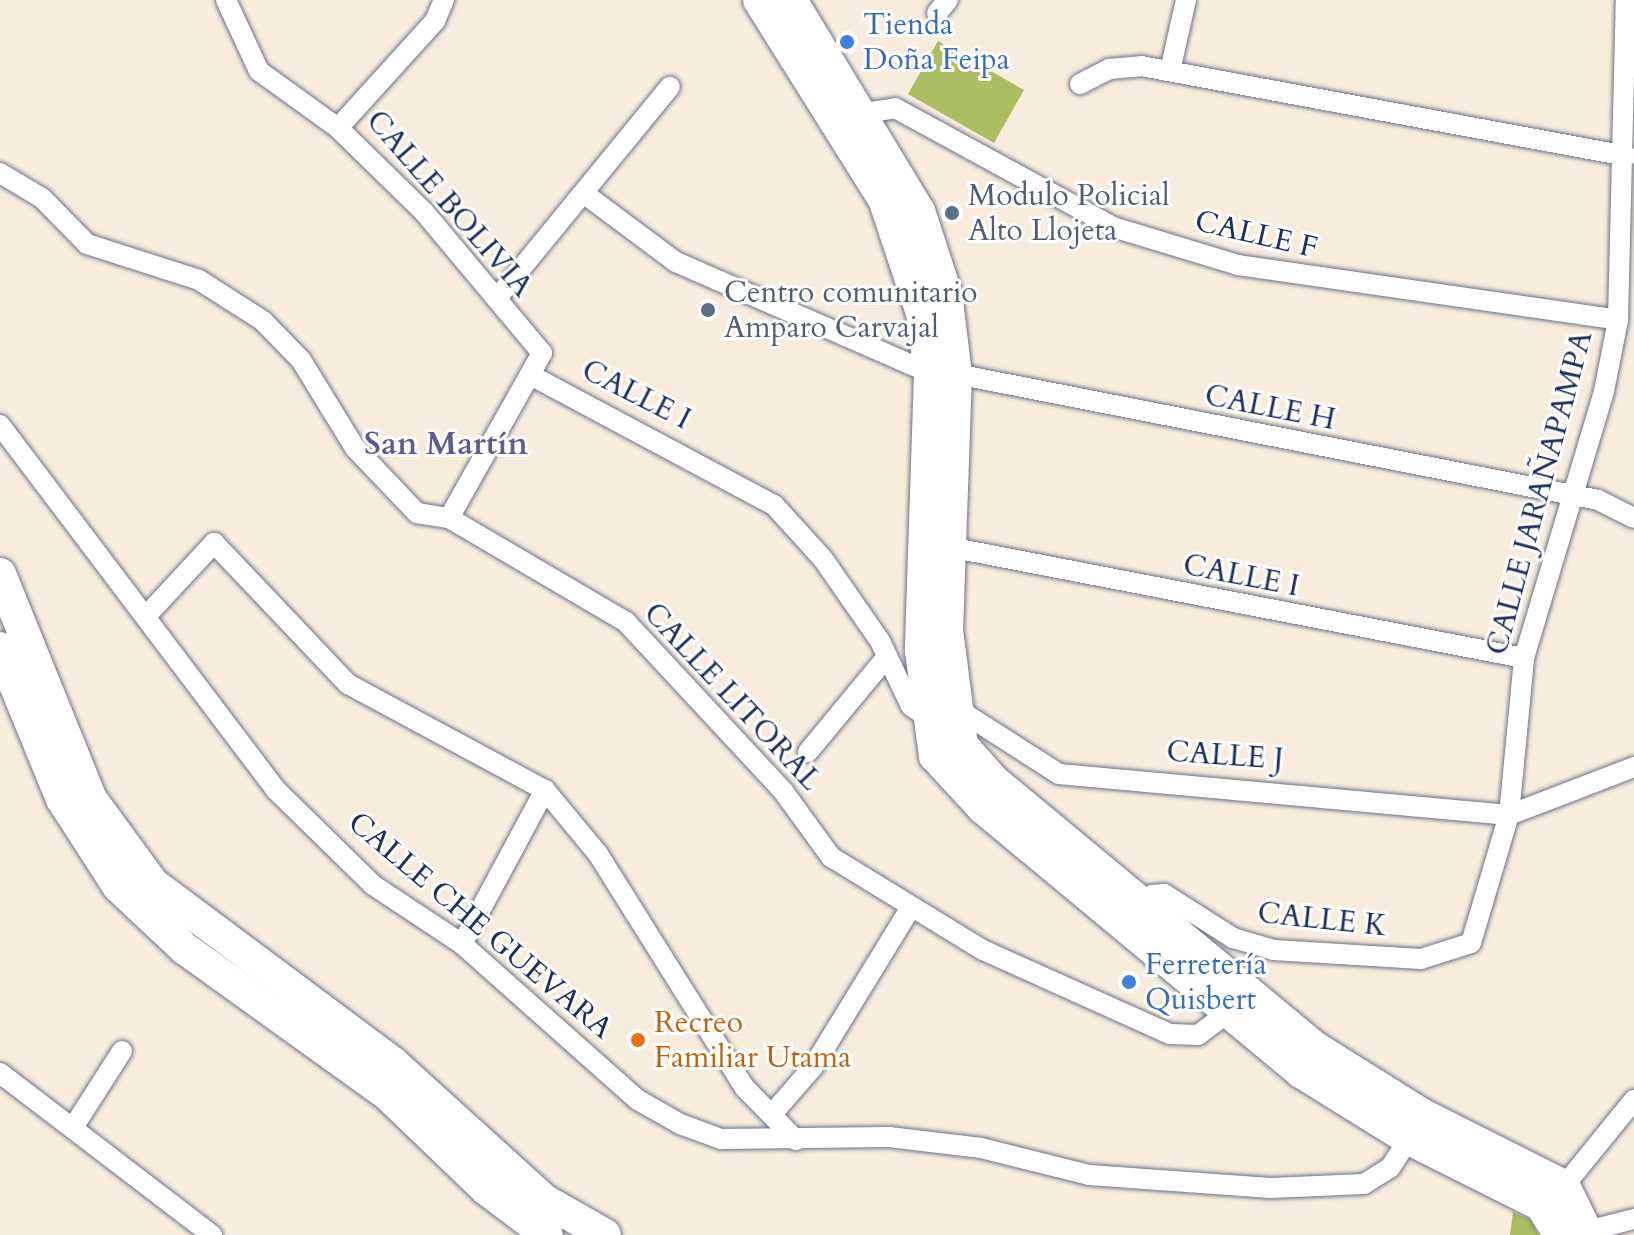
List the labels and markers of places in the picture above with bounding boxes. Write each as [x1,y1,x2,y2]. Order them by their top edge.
place label: Tienda Doña Feipa [863,7,1010,78]
marker: Tienda Doña Feipa [838,33,856,51]
place label: Modulo Policial Alto Llojeta [968,178,1170,248]
marker: Modulo Policial Alto Llojeta [943,204,961,222]
place label: Centro comunitario Amparo Carvajal [724,275,978,346]
marker: Centro comunitario Amparo Carvajal [699,301,717,319]
place label: Ferretería Quisbert [1145,947,1267,1018]
marker: Ferretería Quisbert [1120,973,1138,991]
place label: Recreo Familiar Utama [654,1005,851,1076]
marker: Recreo Familiar Utama [629,1031,647,1049]

